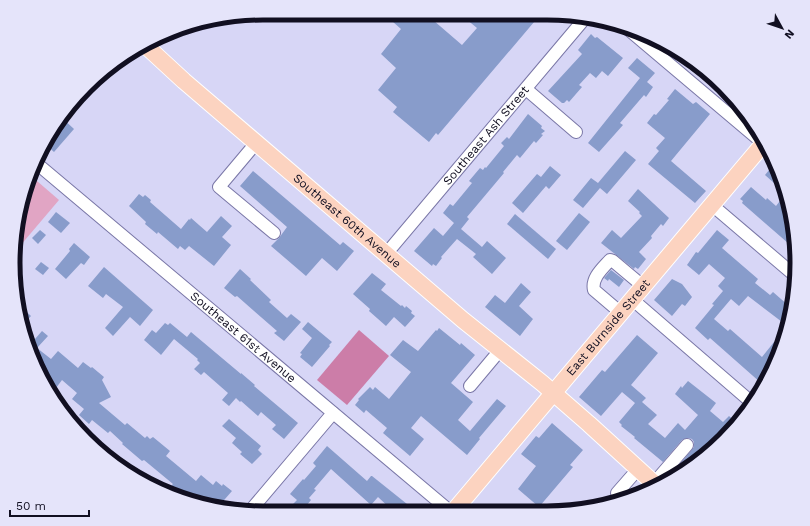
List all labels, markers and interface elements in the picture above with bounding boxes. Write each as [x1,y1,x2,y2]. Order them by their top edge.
north arrow [762,8,802,48]
text: N [782,27,797,41]
street label: Southeast Ash Street [440,83,532,188]
street label: Southeast 60th Avenue [291,171,404,271]
street label: East Burnside Street [563,277,653,379]
street label: Southeast 61st Avenue [188,289,299,385]
scale bar [10,492,89,518]
text: 50 m [16,499,46,513]

